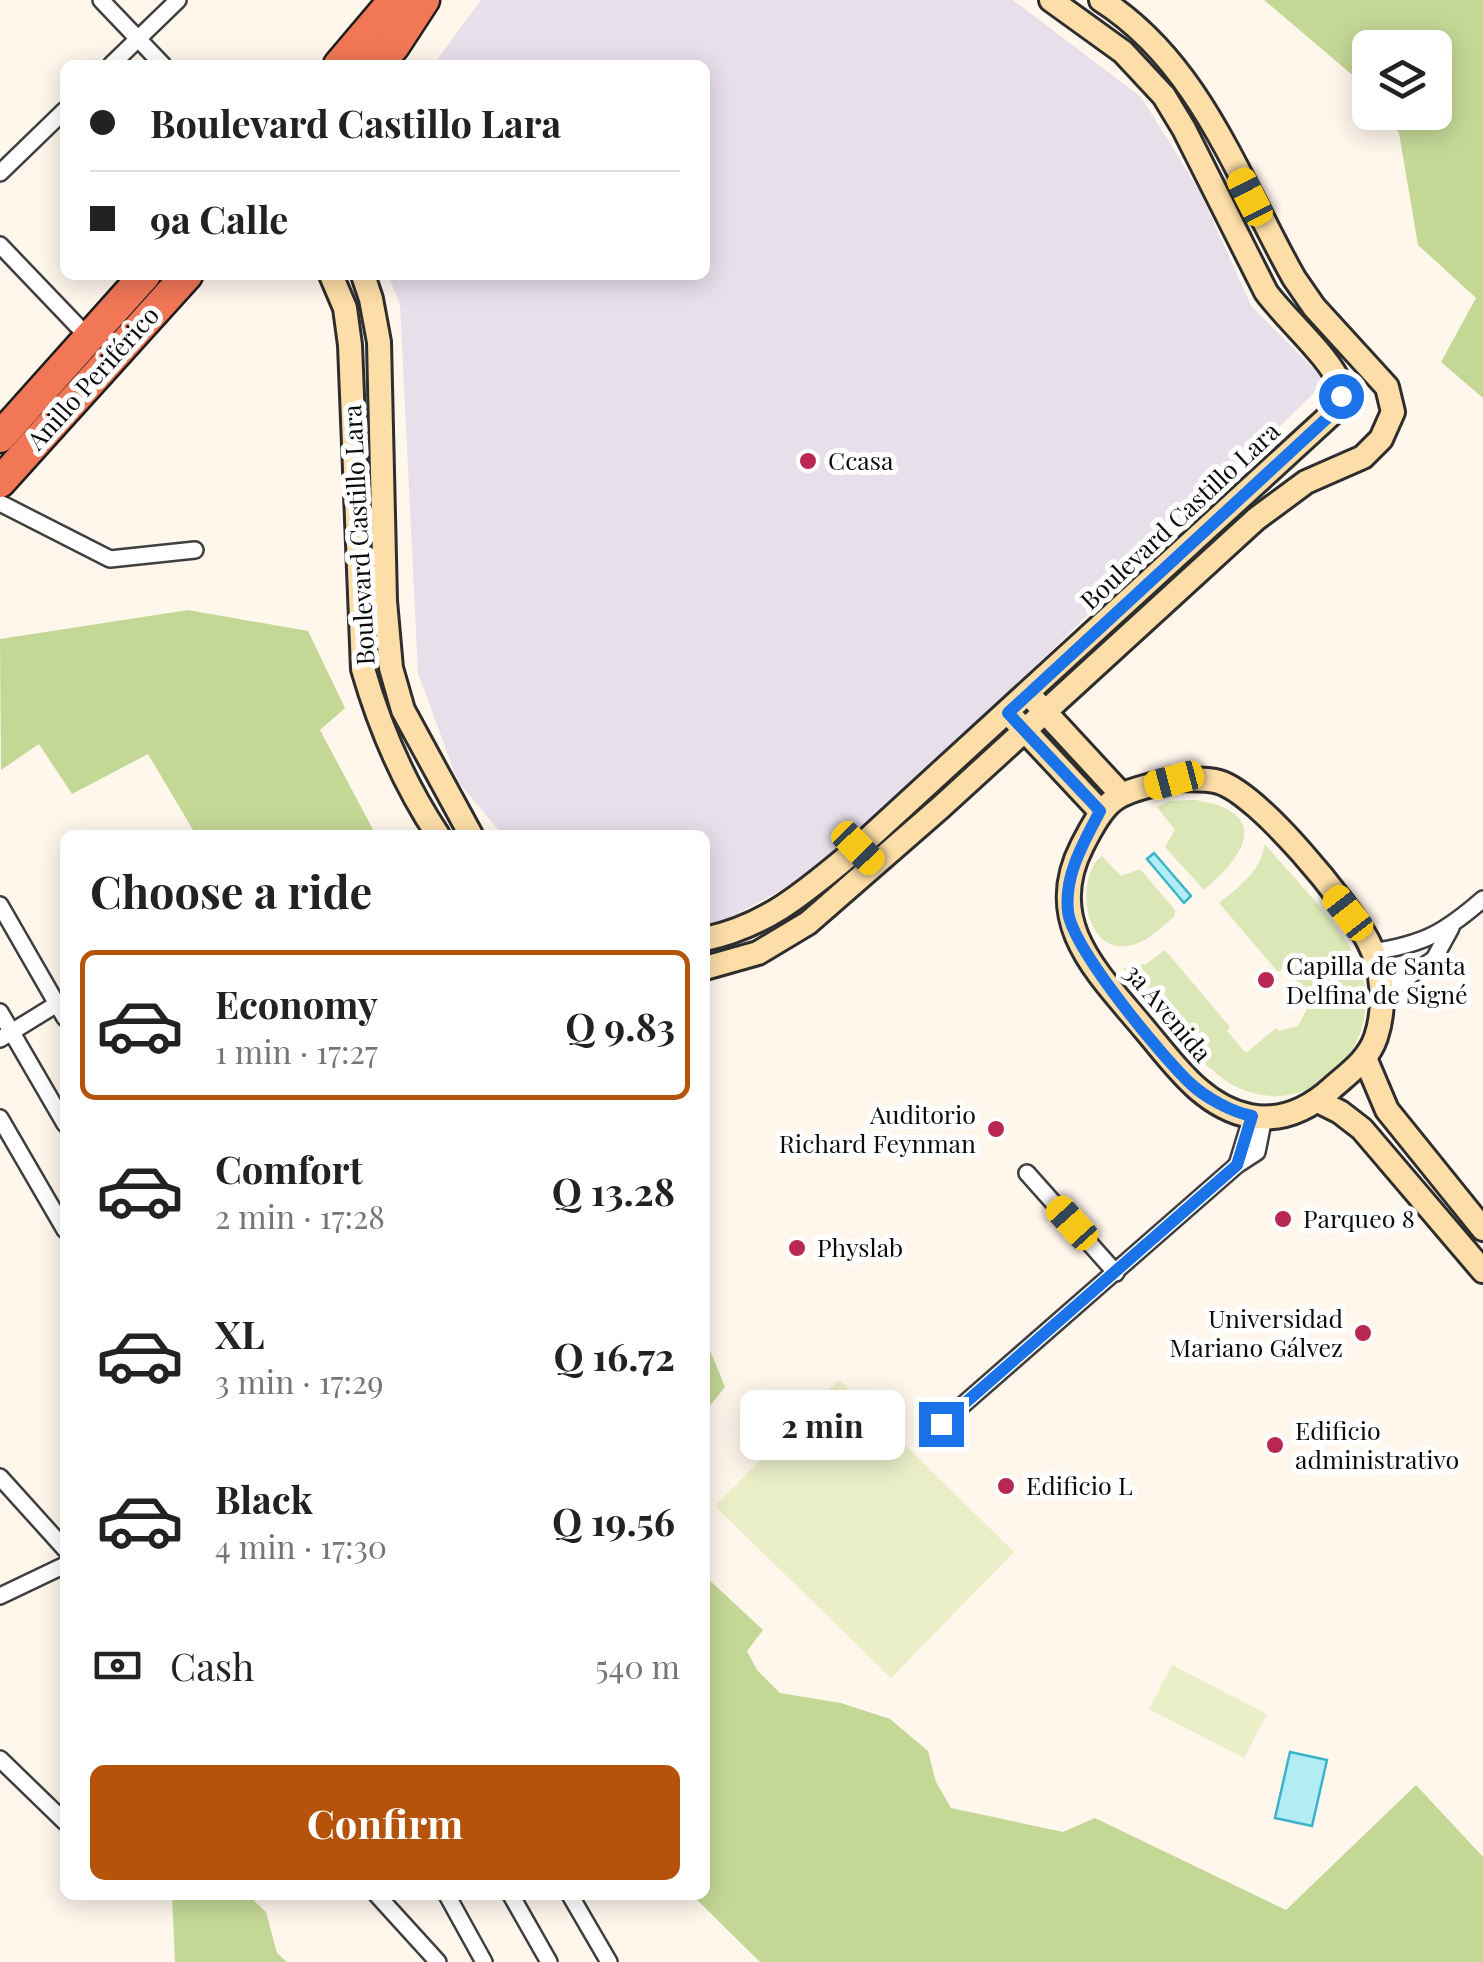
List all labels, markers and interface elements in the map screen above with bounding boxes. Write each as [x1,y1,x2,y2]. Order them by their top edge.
map controls [1352,30,1452,130]
button: layers [1352,30,1452,130]
text: Boulevard Castillo Lara [150,97,561,148]
car [1223,163,1277,231]
text: 9a Calle [150,193,288,244]
street label: Anillo Periférico [18,298,165,457]
route start [1319,374,1364,419]
street label: Boulevard Castillo Lara [334,403,381,666]
street label: Boulevard Castillo Lara [1072,414,1286,616]
place label: Ccasa [828,443,894,476]
marker: Ccasa [797,450,819,472]
car [1141,758,1207,802]
car [826,816,890,880]
text: Choose a ride [90,860,372,920]
car [1318,880,1378,946]
place label: Capilla de Santa Delfina de Signé [1286,948,1468,1010]
street label: 3a Avenida [1118,956,1220,1068]
marker: Capilla de Santa Delfina de Signé [1255,969,1277,991]
text: Economy [215,978,378,1029]
icon: car [95,980,185,1070]
text: Q 9.83 [565,1000,675,1051]
text: 1 min · 17:27 [215,1029,378,1072]
place label: Auditorio Richard Feynman [779,1097,976,1159]
marker: Auditorio Richard Feynman [985,1118,1007,1140]
text: Comfort [215,1143,363,1194]
icon: car [95,1145,185,1235]
text: Q 13.28 [552,1165,675,1216]
car [1041,1191,1103,1255]
text: 2 min · 17:28 [215,1194,385,1237]
place label: Parqueo 8 [1303,1201,1415,1234]
marker: Parqueo 8 [1272,1208,1294,1230]
place label: Physlab [817,1230,903,1263]
marker: Physlab [786,1237,808,1259]
place label: Universidad Mariano Gálvez [1170,1301,1343,1363]
text: XL [215,1308,264,1359]
icon: car [95,1310,185,1400]
marker: Universidad Mariano Gálvez [1352,1322,1374,1344]
text: Q 16.72 [553,1330,675,1381]
text: 3 min · 17:29 [215,1359,384,1402]
callout: 2 min [741,1389,906,1459]
route end [919,1402,964,1447]
text: 2 min [781,1403,864,1446]
place label: Edificio administrativo [1295,1413,1459,1475]
marker: Edificio administrativo [1264,1434,1286,1456]
place label: Edificio L [1026,1468,1133,1501]
text: Black [215,1473,313,1524]
icon: car [95,1475,185,1565]
marker: Edificio L [995,1475,1017,1497]
text: Q 19.56 [552,1495,675,1546]
text: 4 min · 17:30 [215,1524,387,1567]
icon: cash [90,1638,145,1693]
text: Cash [170,1640,254,1691]
text: 540 m [595,1644,680,1687]
button: Confirm [90,1765,680,1880]

